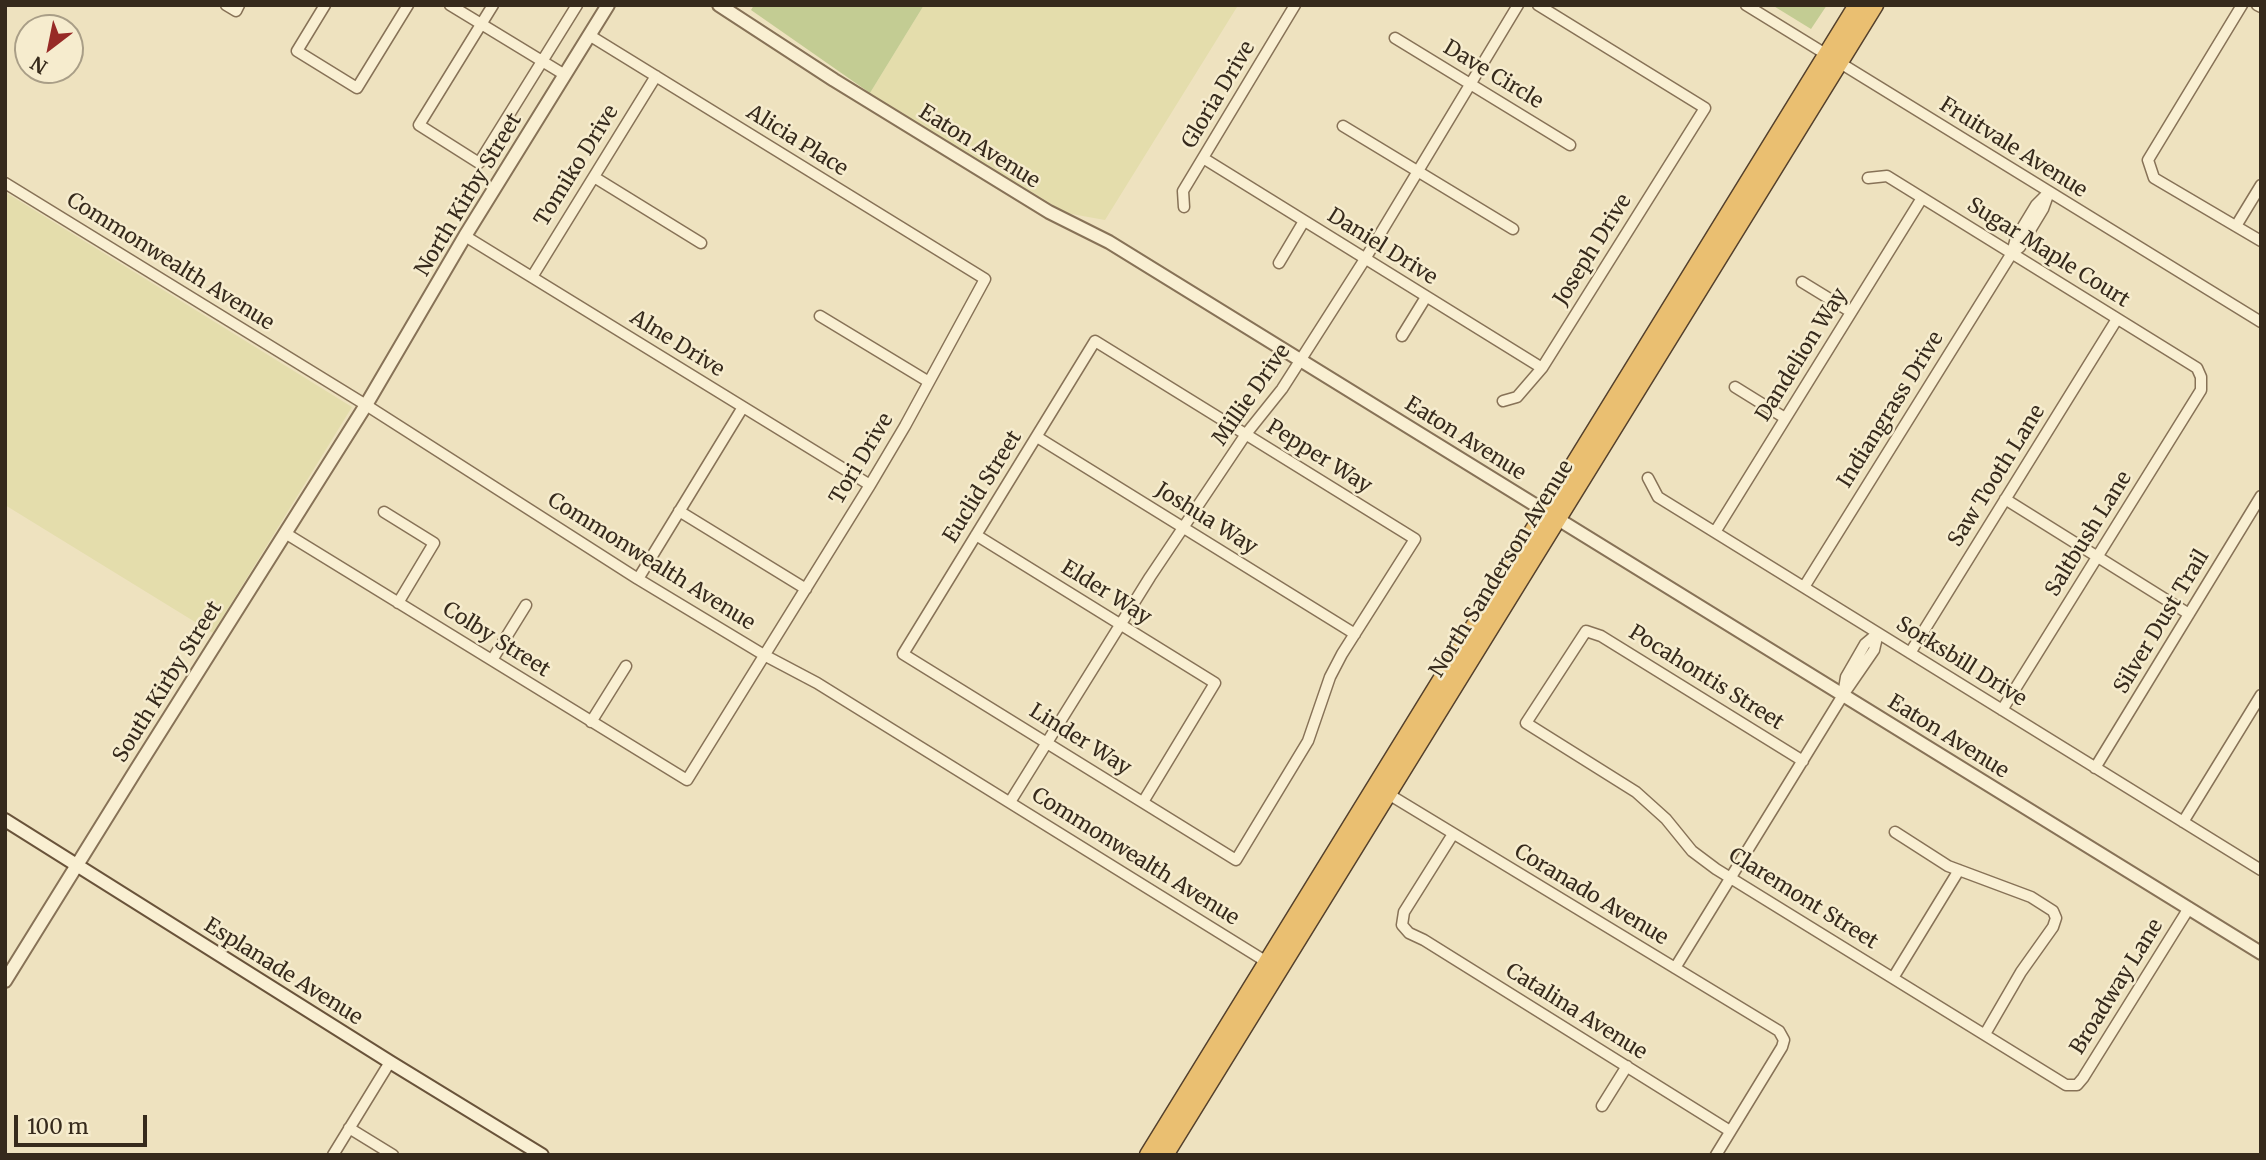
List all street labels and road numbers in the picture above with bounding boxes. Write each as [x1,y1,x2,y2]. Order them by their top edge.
street label: Dave Circle [1439,35,1547,115]
street label: Gloria Drive [1177,37,1261,153]
street label: Fruitvale Avenue [1935,93,2091,203]
street label: Alicia Place [742,100,852,182]
street label: Eaton Avenue [914,100,1044,194]
street label: Tomiko Drive [530,101,624,231]
street label: North Kirby Street [410,109,528,281]
street label: Commonwealth Avenue [62,188,278,336]
street label: Joseph Drive [1549,190,1637,310]
street label: Sugar Maple Court [1962,193,2134,313]
street label: Daniel Drive [1322,203,1442,291]
street label: Dandelion Way [1751,284,1853,426]
street label: Alne Drive [625,305,729,383]
street label: Indiangrass Drive [1833,327,1949,493]
street label: Millie Drive [1208,340,1296,450]
street label: Eaton Avenue [1400,392,1530,486]
street label: Saw Tooth Lane [1943,400,2051,552]
street label: Tori Drive [825,409,899,509]
street label: Pepper Way [1262,415,1376,499]
street label: Euclid Street [939,426,1027,548]
street label: North Sanderson Avenue [1425,456,1579,682]
street label: Saltbush Lane [2040,467,2138,601]
street label: Joshua Way [1150,478,1262,560]
street label: Commonwealth Avenue [543,488,759,636]
street label: Silver Dust Trail [2109,546,2215,698]
street label: Elder Way [1056,555,1156,631]
street label: South Kirby Street [108,597,228,767]
street label: Colby Street [438,597,554,683]
street label: Sorksbill Drive [1891,612,2031,712]
street label: Pocahontis Street [1624,620,1788,736]
street label: Eaton Avenue [1883,690,2013,784]
street label: Linder Way [1025,699,1135,781]
street label: Commonwealth Avenue [1027,783,1243,931]
street label: Coranado Avenue [1509,839,1673,951]
street label: Claremont Street [1724,843,1882,955]
street label: Esplanade Avenue [199,913,367,1031]
street label: Broadway Lane [2065,915,2169,1059]
street label: Catalina Avenue [1501,958,1651,1066]

